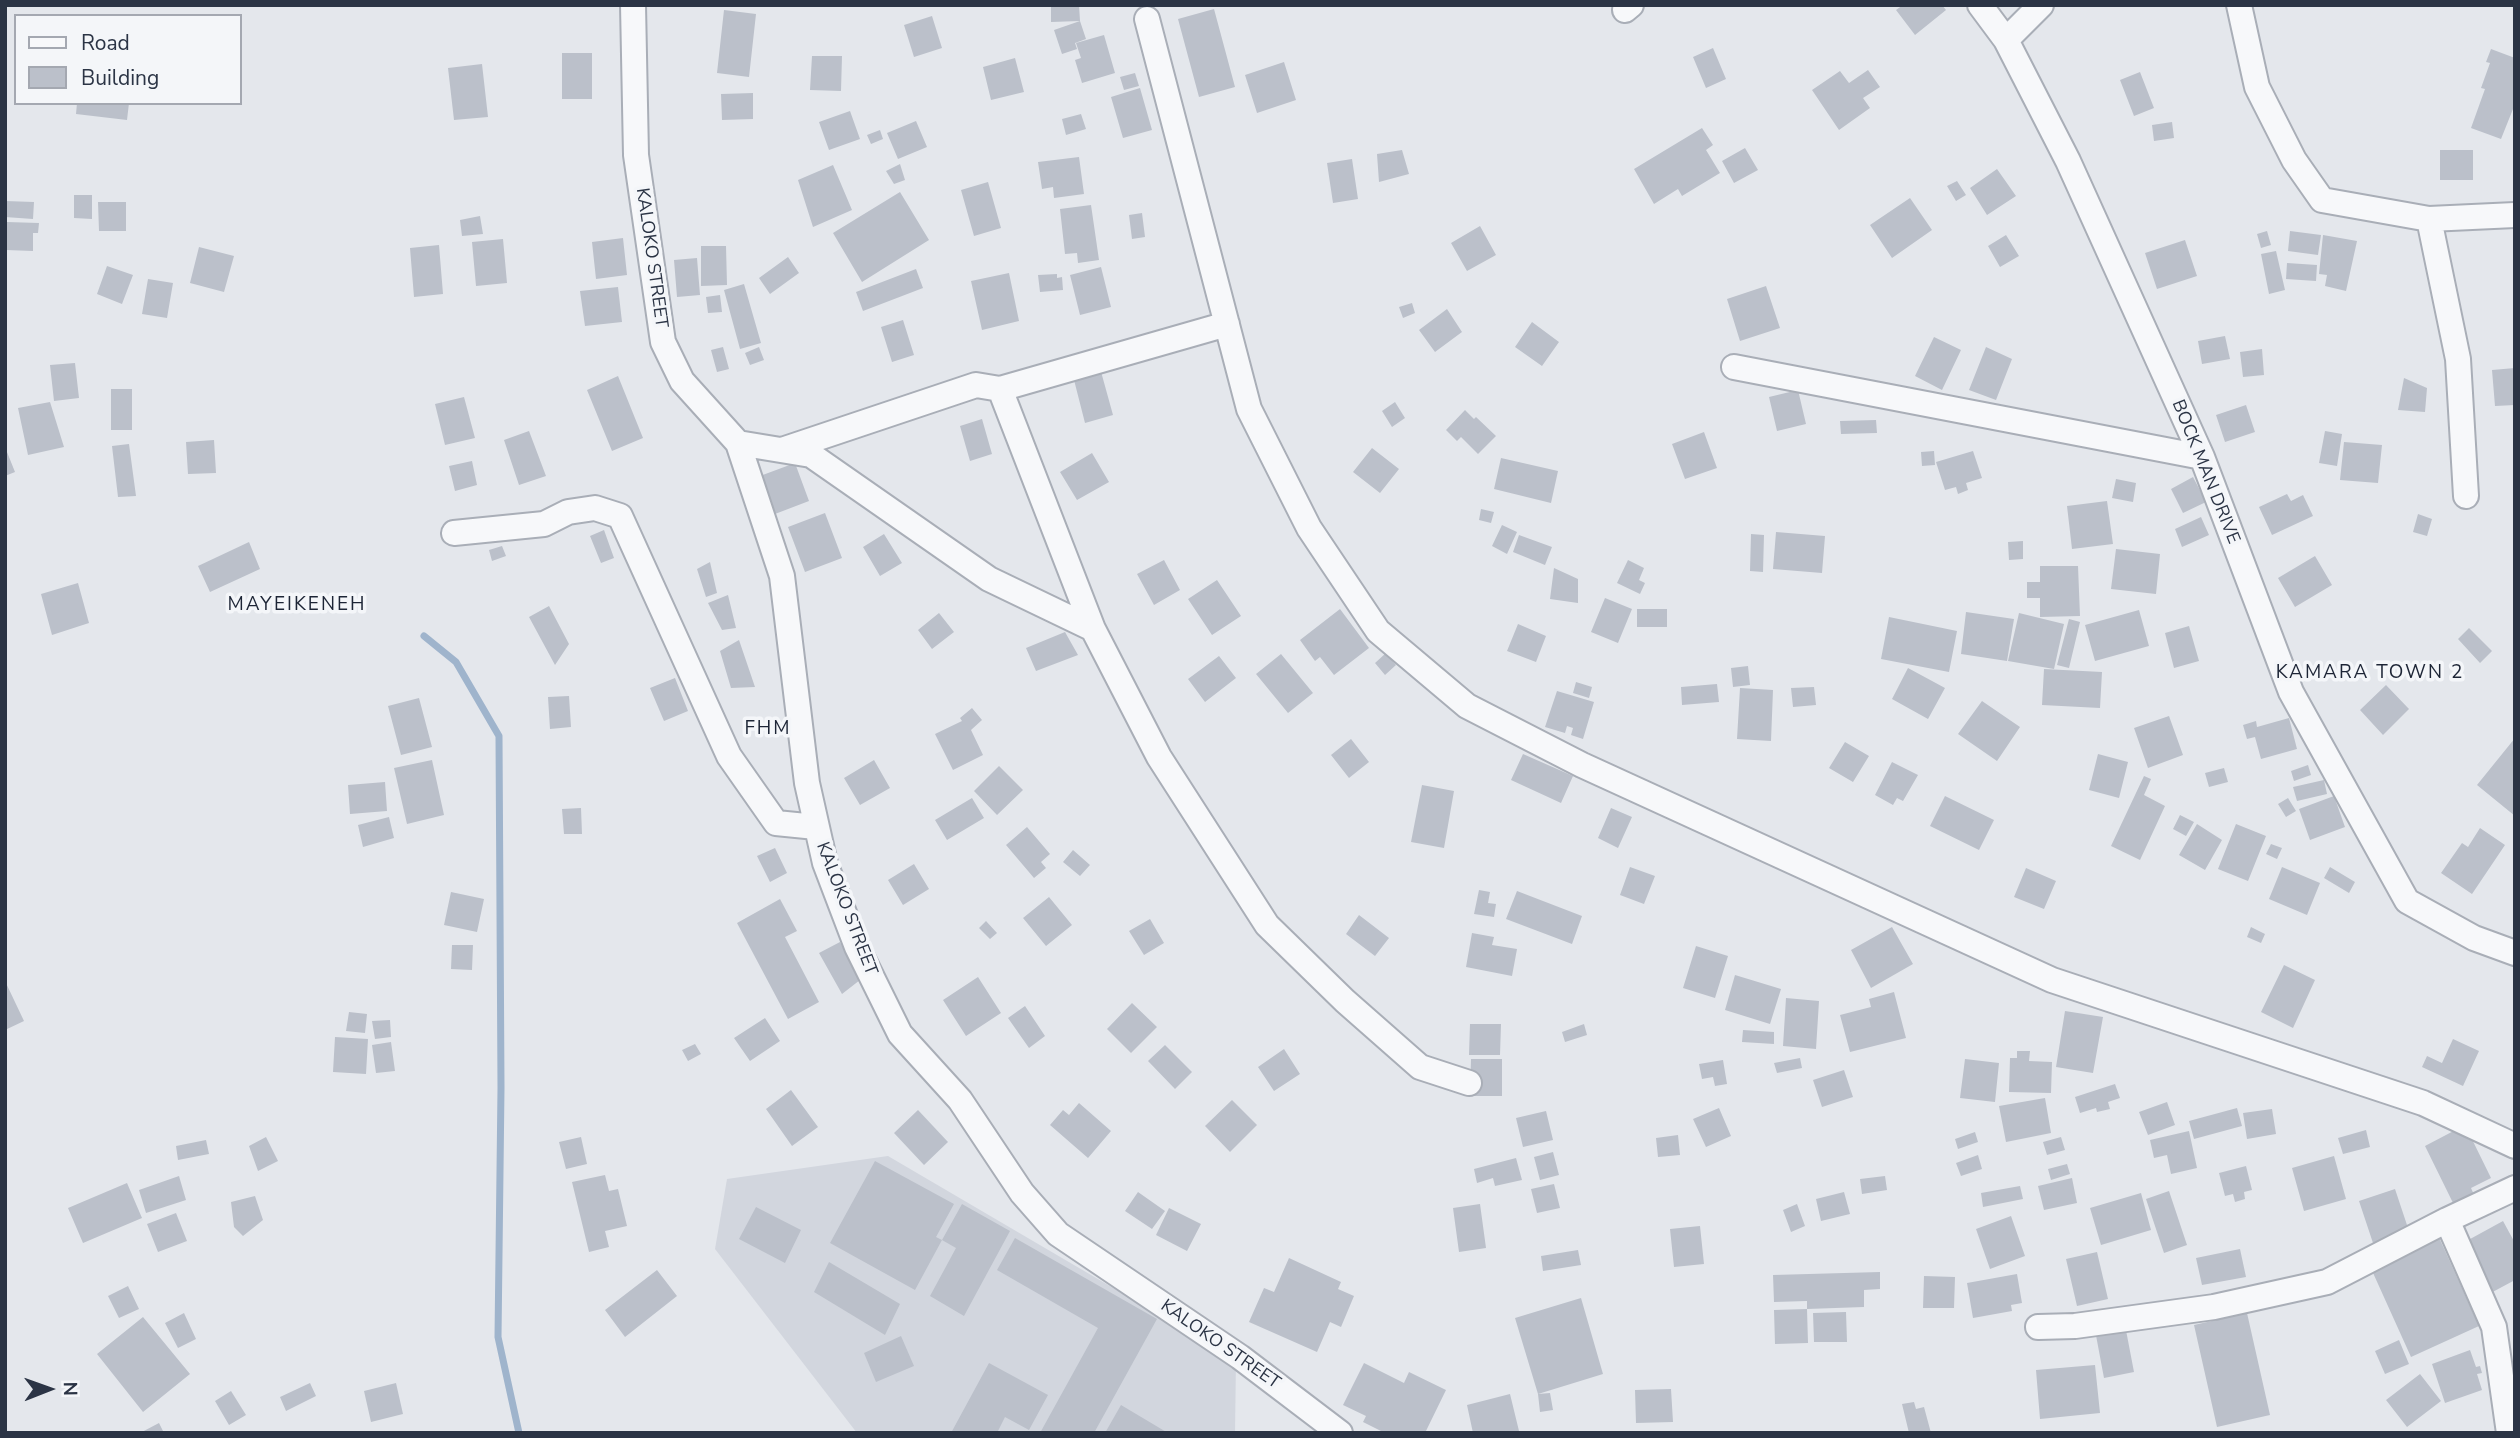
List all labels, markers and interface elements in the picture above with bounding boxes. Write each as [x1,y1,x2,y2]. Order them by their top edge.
legend [14,14,242,105]
text: Road [81,29,130,57]
text: Building [81,64,159,92]
street label: KALOKO STREET [630,187,672,329]
street label: BOCK MAN DRIVE [2166,397,2244,547]
district label: MAYEIKENEH [229,594,365,616]
district label: KAMARA TOWN 2 [2277,662,2463,684]
district label: FHM [745,718,791,740]
street label: KALOKO STREET [811,839,881,979]
street label: KALOKO STREET [1156,1296,1284,1394]
north arrow [14,1354,84,1424]
text: N [57,1381,83,1396]

